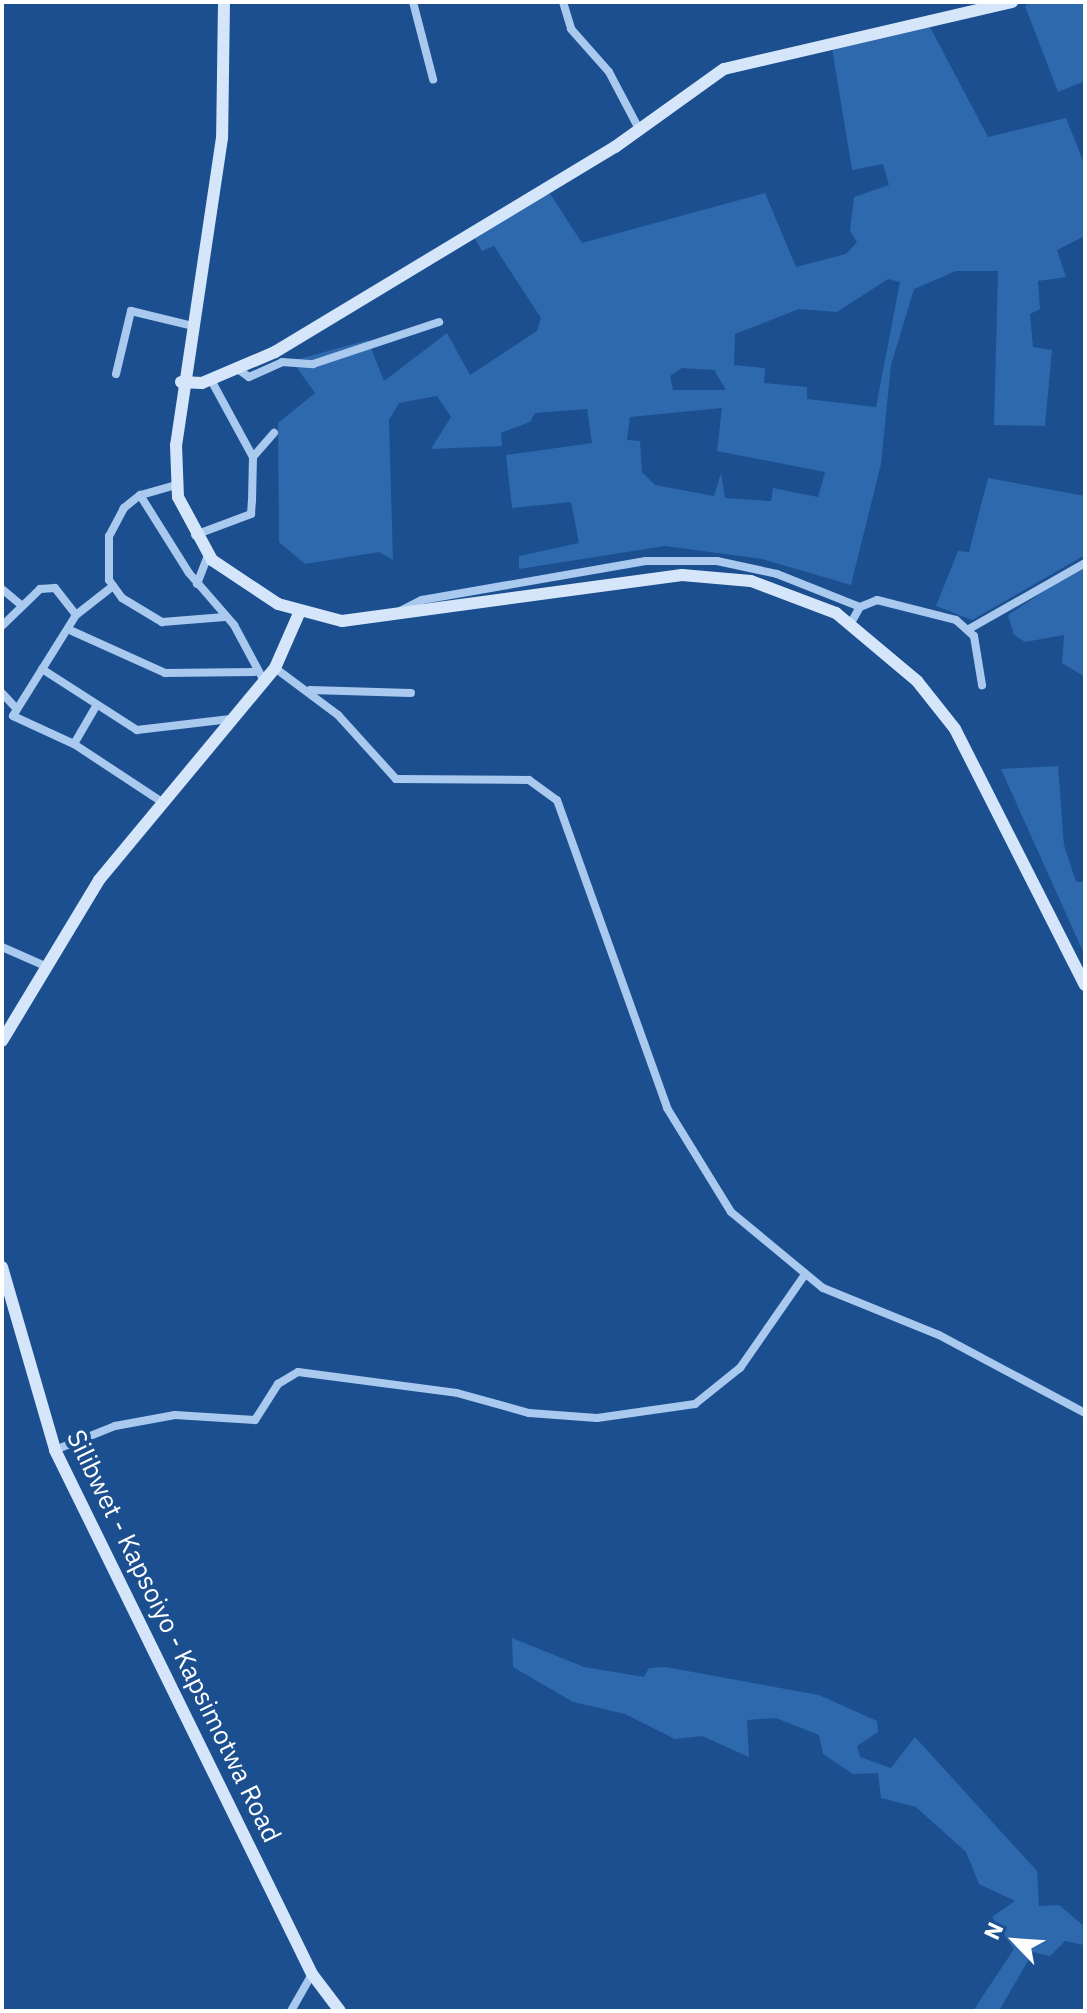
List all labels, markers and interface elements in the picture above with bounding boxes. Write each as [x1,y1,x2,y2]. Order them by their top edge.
street label: Silibwet - Kapsoiyo - Kapsimotwa Road [60,1425,288,1847]
north arrow [975,1901,1055,1981]
text: N [976,1917,1009,1944]

